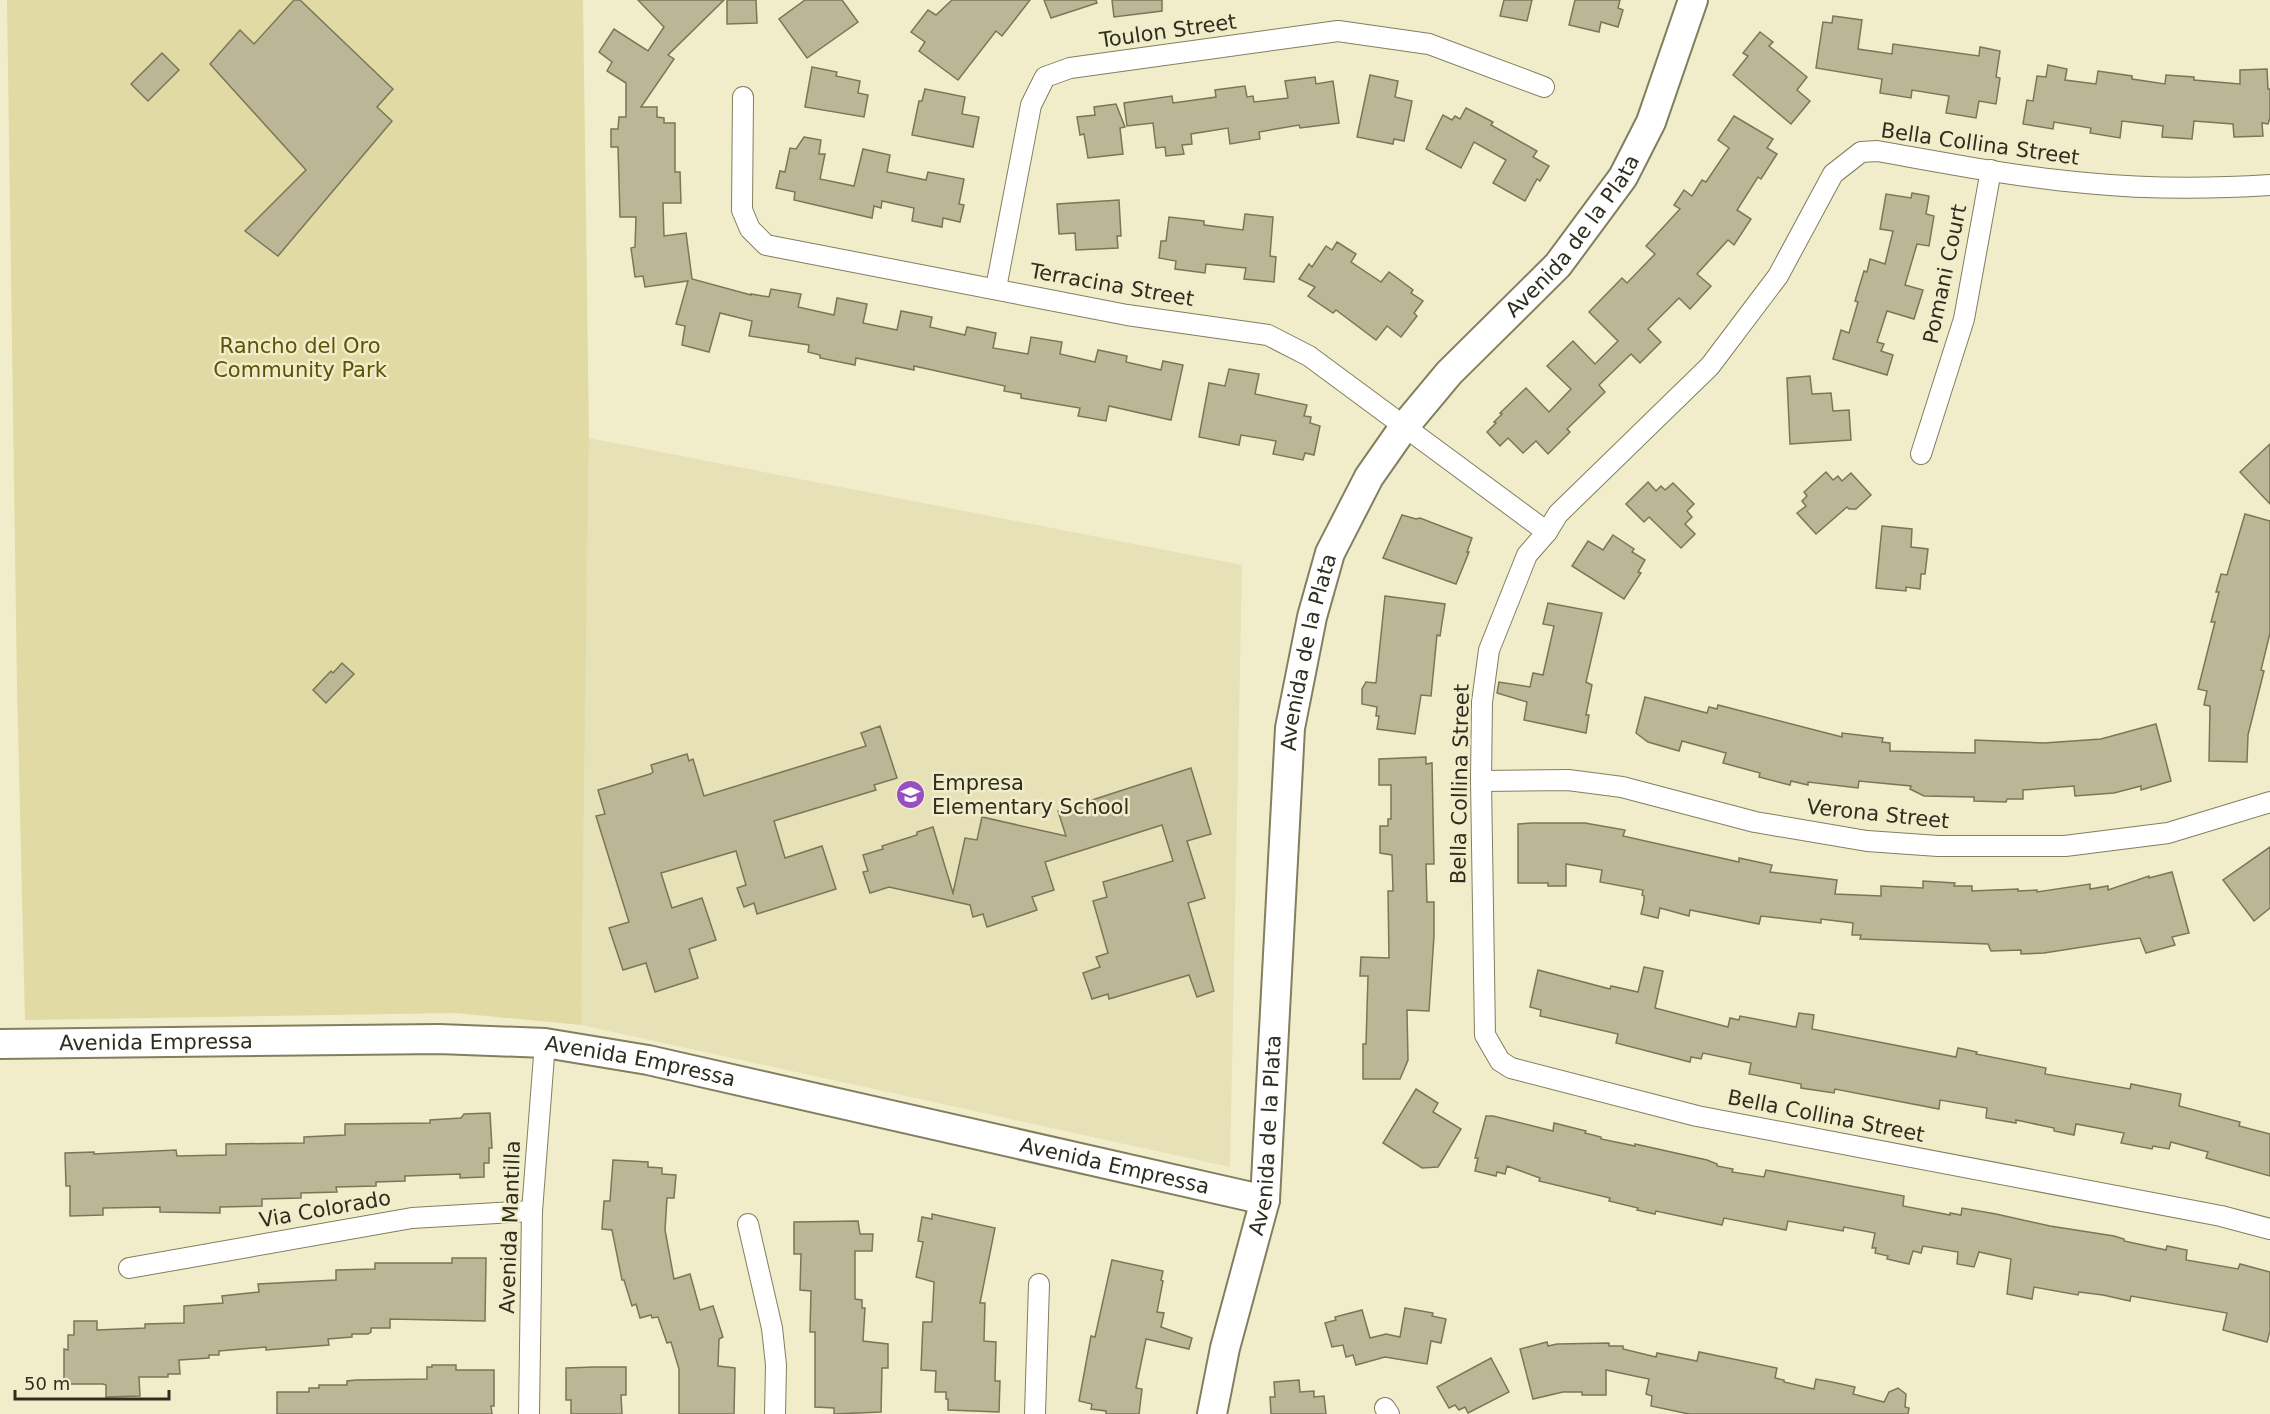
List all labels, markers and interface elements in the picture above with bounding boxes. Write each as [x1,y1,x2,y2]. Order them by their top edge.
street label: Toulon Street [1097,10,1238,53]
street label: Bella Collina Street [1879,118,2081,170]
street label: Avenida de la Plata [1501,151,1644,322]
street label: Pomani Court [1919,202,1971,346]
street label: Terracina Street [1027,259,1196,311]
park label: Rancho del Oro Community Park [213,334,388,382]
street label: Avenida de la Plata [1277,551,1341,752]
street label: Bella Collina Street [1446,684,1474,884]
place label: Empresa Elementary School [932,771,1129,819]
school or university icon: Empresa Elementary School [895,779,927,811]
street label: Verona Street [1805,795,1951,833]
street label: Avenida Empressa [59,1029,253,1055]
street label: Avenida Empressa [543,1031,738,1091]
street label: Avenida de la Plata [1244,1034,1286,1238]
street label: Bella Collina Street [1725,1085,1927,1147]
street label: Avenida Empressa [1018,1133,1212,1199]
street label: Avenida Mantilla [495,1140,525,1314]
street label: Via Colorado [257,1186,393,1232]
scale bar [15,1363,170,1401]
text: 50 m [24,1373,70,1394]

